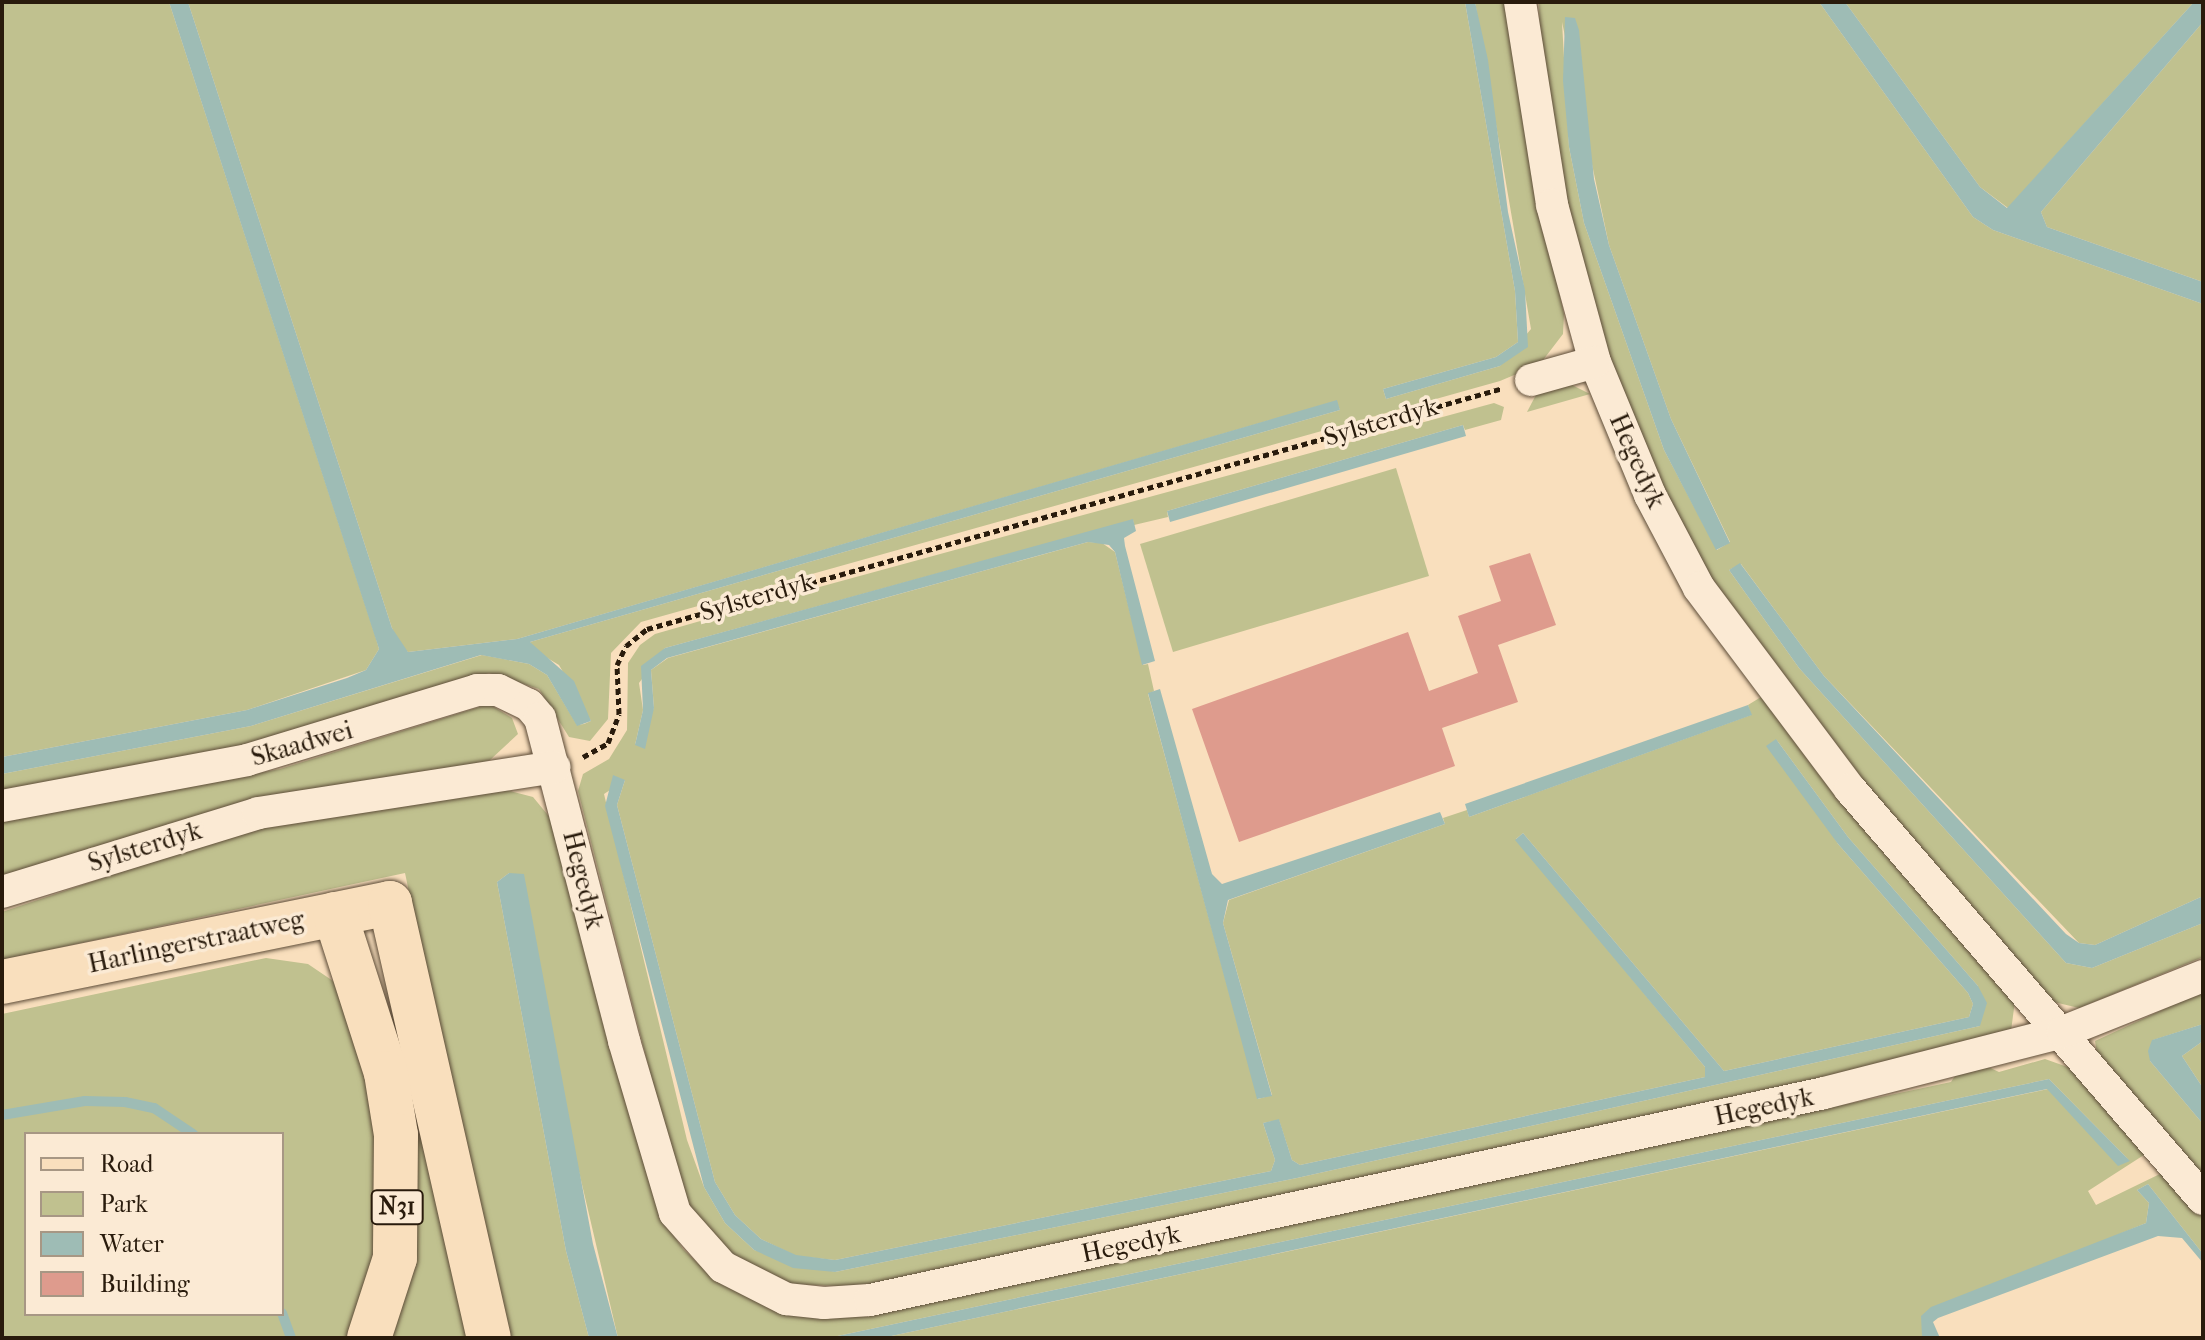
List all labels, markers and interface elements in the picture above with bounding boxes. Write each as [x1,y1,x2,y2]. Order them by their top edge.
street label: Sylsterdyk [1320,391,1442,453]
street label: Hegedyk [1602,409,1672,513]
street label: Sylsterdyk [696,566,818,628]
street label: Skaadwei [248,715,356,773]
street label: Sylsterdyk [84,815,206,879]
street label: Hegedyk [556,827,610,933]
street label: Harlingerstraatweg [85,904,307,980]
street label: Hegedyk [1712,1081,1816,1133]
legend [24,1132,284,1316]
text: Road [100,1150,153,1178]
road number: N31 [369,1187,425,1227]
text: Park [100,1190,148,1218]
street label: Hegedyk [1079,1218,1183,1270]
text: Water [100,1230,164,1258]
text: Building [100,1270,190,1298]

